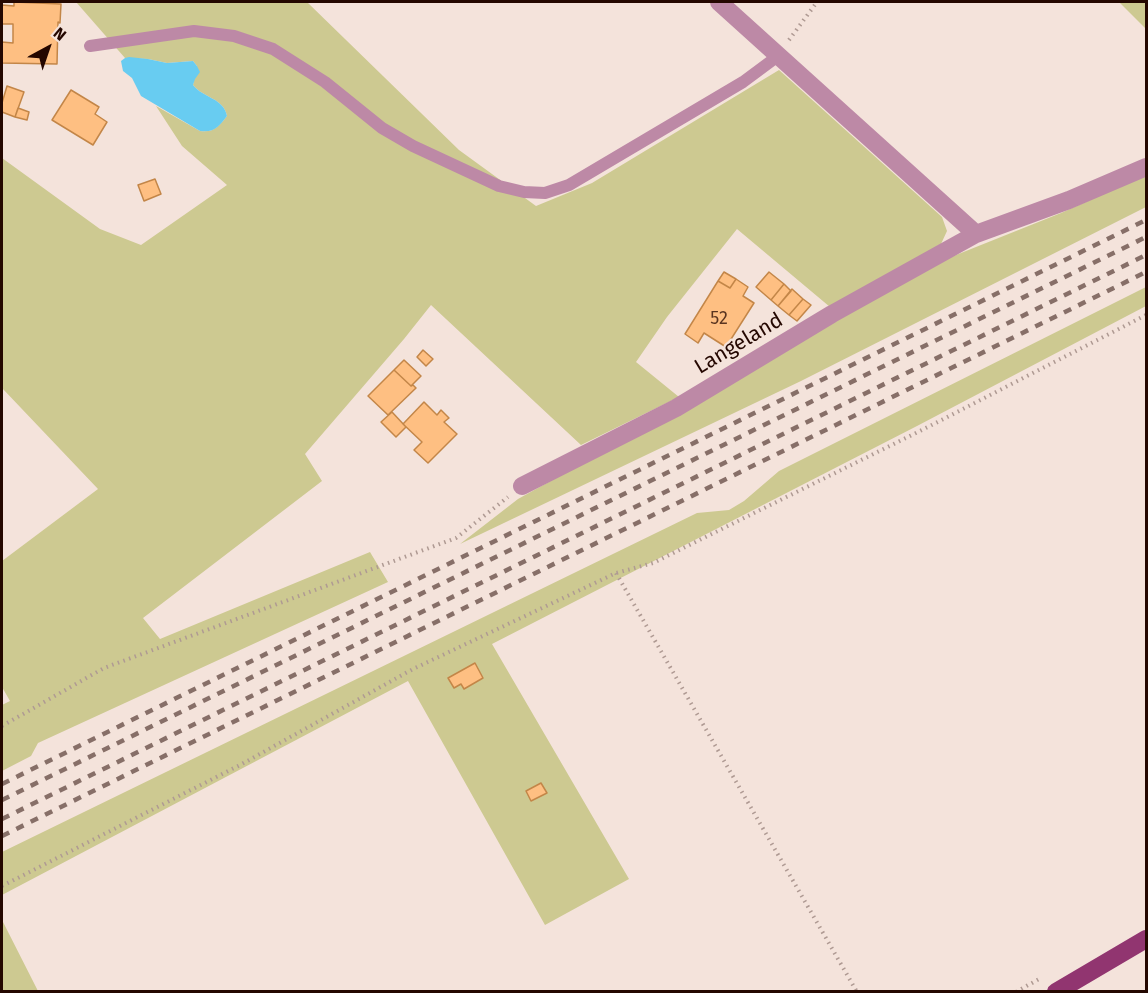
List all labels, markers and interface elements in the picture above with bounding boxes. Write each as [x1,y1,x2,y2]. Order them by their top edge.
north arrow [18,18,78,78]
text: N [50,23,70,45]
street label: Langeland [690,308,788,380]
house number: 52 [710,308,728,330]

